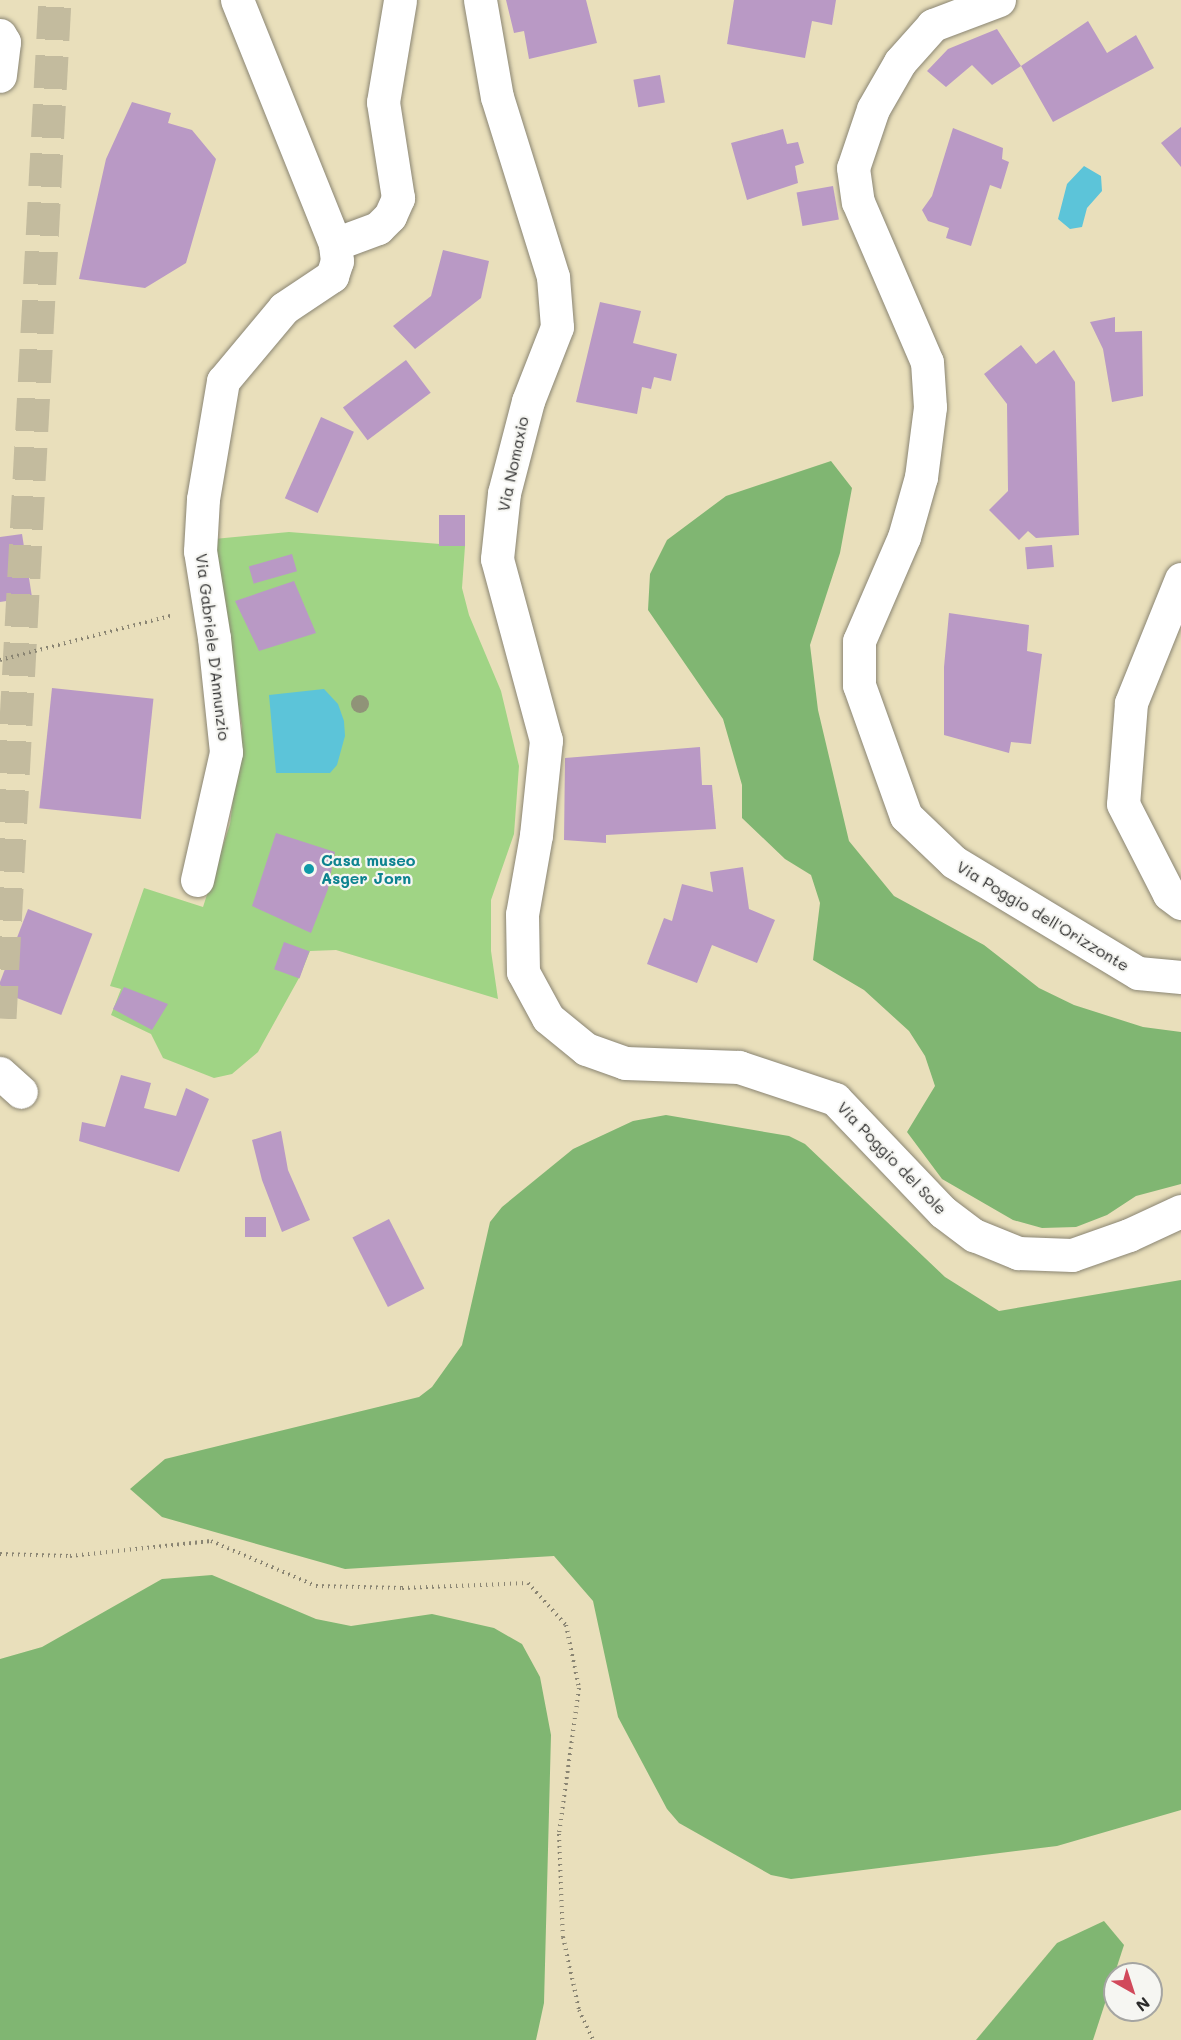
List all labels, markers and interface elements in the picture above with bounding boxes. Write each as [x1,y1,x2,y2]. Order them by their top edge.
street label: Via Nomaxio [494,415,532,513]
street label: Via Gabriele D'Annunzio [192,552,234,742]
place label: Casa museo Asger Jorn [321,850,416,888]
street label: Via Poggio dell'Orizzonte [953,857,1133,975]
marker: Casa museo Asger Jorn [302,862,316,876]
street label: Via Poggio del Sole [833,1098,951,1218]
north arrow [1103,1962,1163,2022]
text: N [1132,1993,1155,2017]

